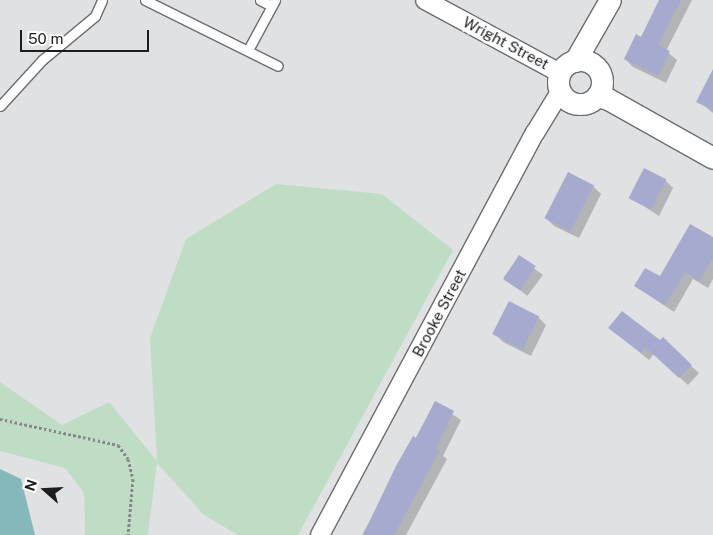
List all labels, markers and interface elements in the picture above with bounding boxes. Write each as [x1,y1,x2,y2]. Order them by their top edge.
street label: Wright Street [460,13,552,73]
scale bar [22,20,151,52]
text: 50 m [28,30,63,47]
street label: Brooke Street [408,266,470,360]
north arrow [20,465,70,515]
text: N [21,477,40,493]

